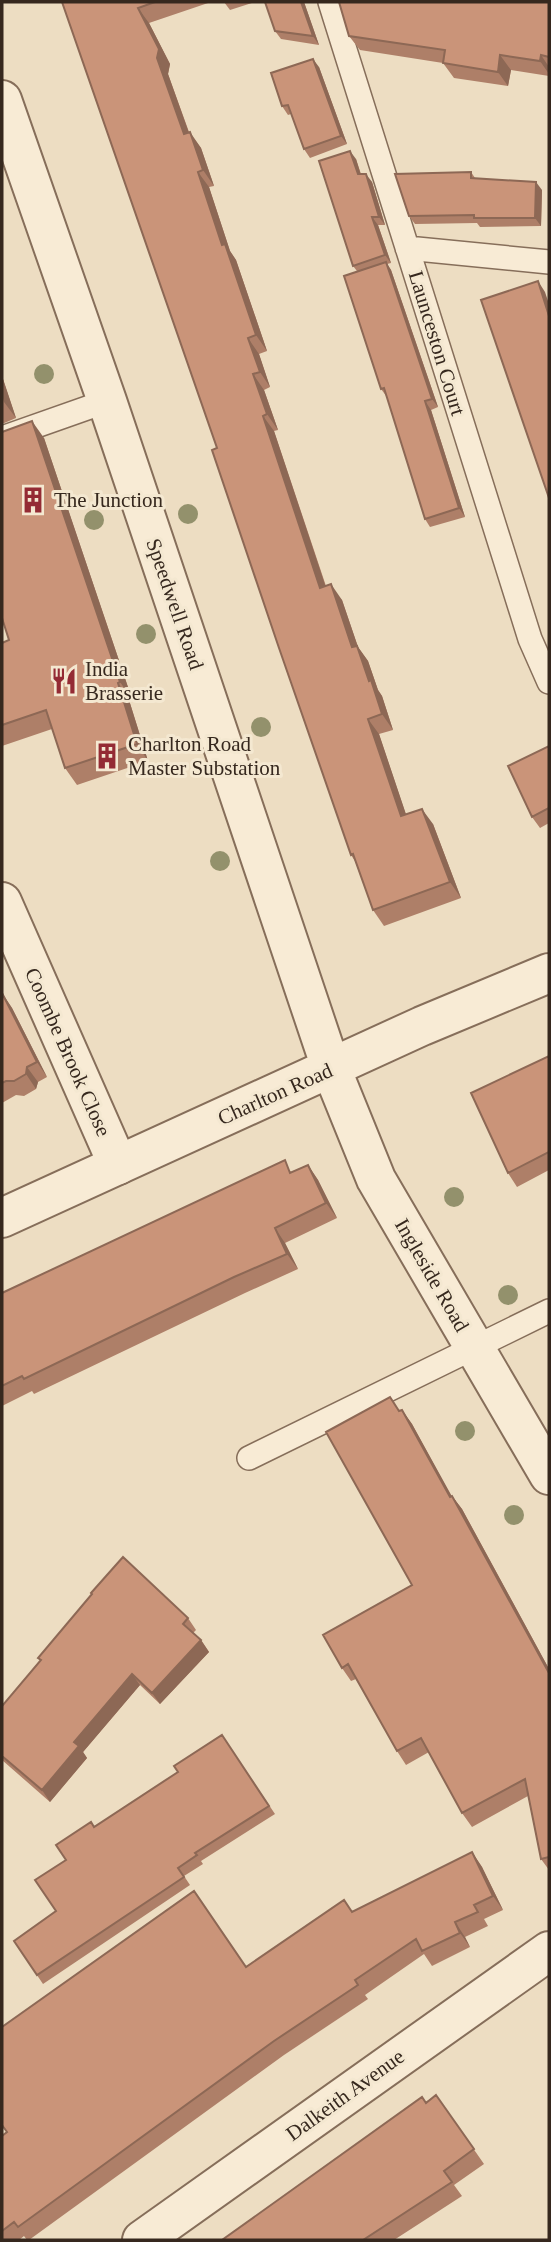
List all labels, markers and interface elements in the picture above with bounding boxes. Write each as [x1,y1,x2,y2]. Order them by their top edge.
street label: Launceston Court [404,268,470,418]
building icon: The Junction [18,485,48,515]
place label: The Junction [54,488,164,512]
street label: Speedwell Road [141,535,209,673]
place label: India Brasserie [85,657,163,705]
restaurant icon: India Brasserie [49,666,79,696]
place label: Charlton Road Master Substation [128,732,281,780]
building icon: Charlton Road Master Substation [92,741,122,771]
street label: Coombe Brook Close [20,964,116,1140]
street label: Charlton Road [214,1058,337,1130]
street label: Ingleside Road [390,1214,474,1336]
street label: Dalkeith Avenue [281,2044,409,2146]

